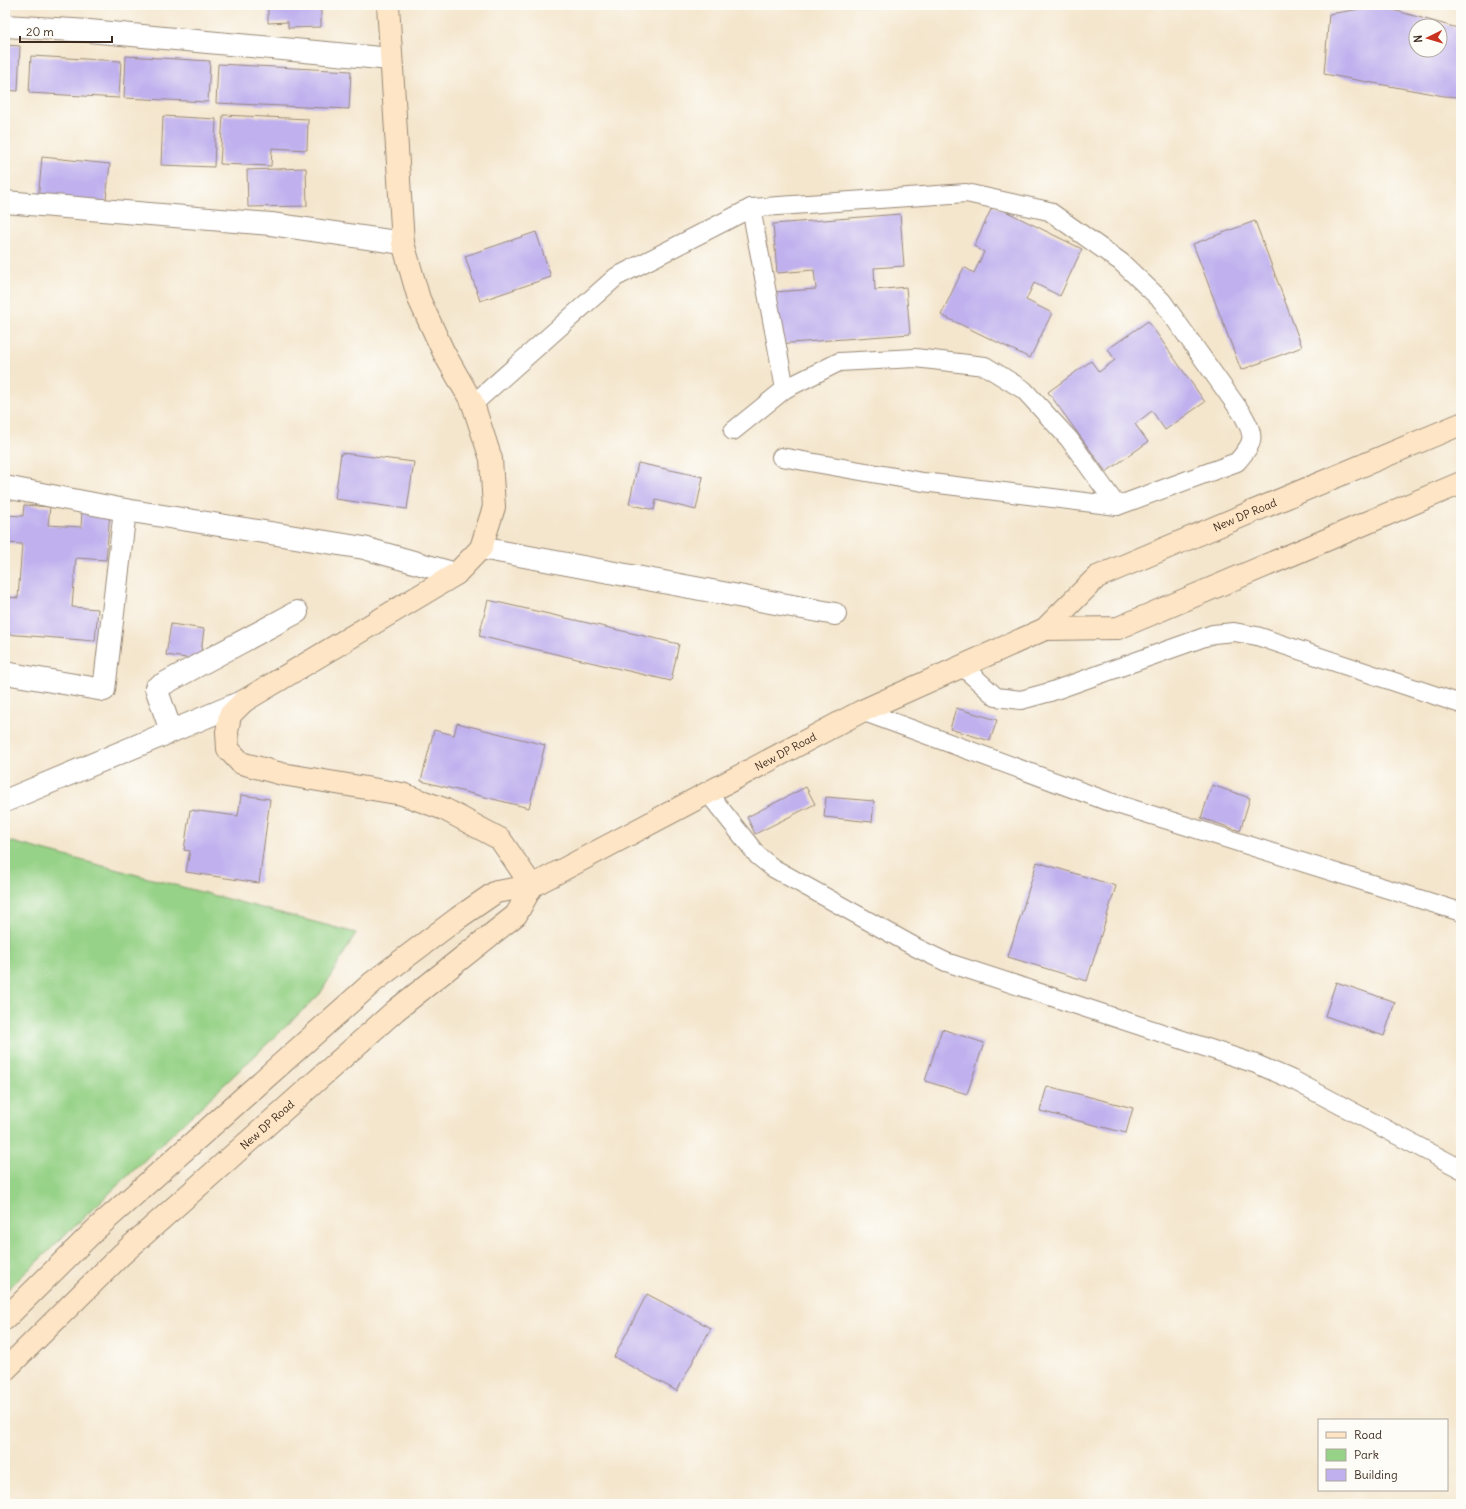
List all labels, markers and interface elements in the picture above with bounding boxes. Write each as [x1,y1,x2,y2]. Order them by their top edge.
scale bar [20,18,112,44]
north arrow [1408,18,1448,58]
text: 20 m [26,24,54,39]
text: N [1411,34,1425,43]
street label: New DP Road [1211,495,1279,534]
street label: New DP Road [752,729,819,774]
street label: New DP Road [237,1097,297,1153]
legend [1318,1419,1448,1491]
text: Road [1354,1427,1382,1442]
text: Park [1354,1447,1379,1462]
text: Building [1354,1467,1398,1482]

